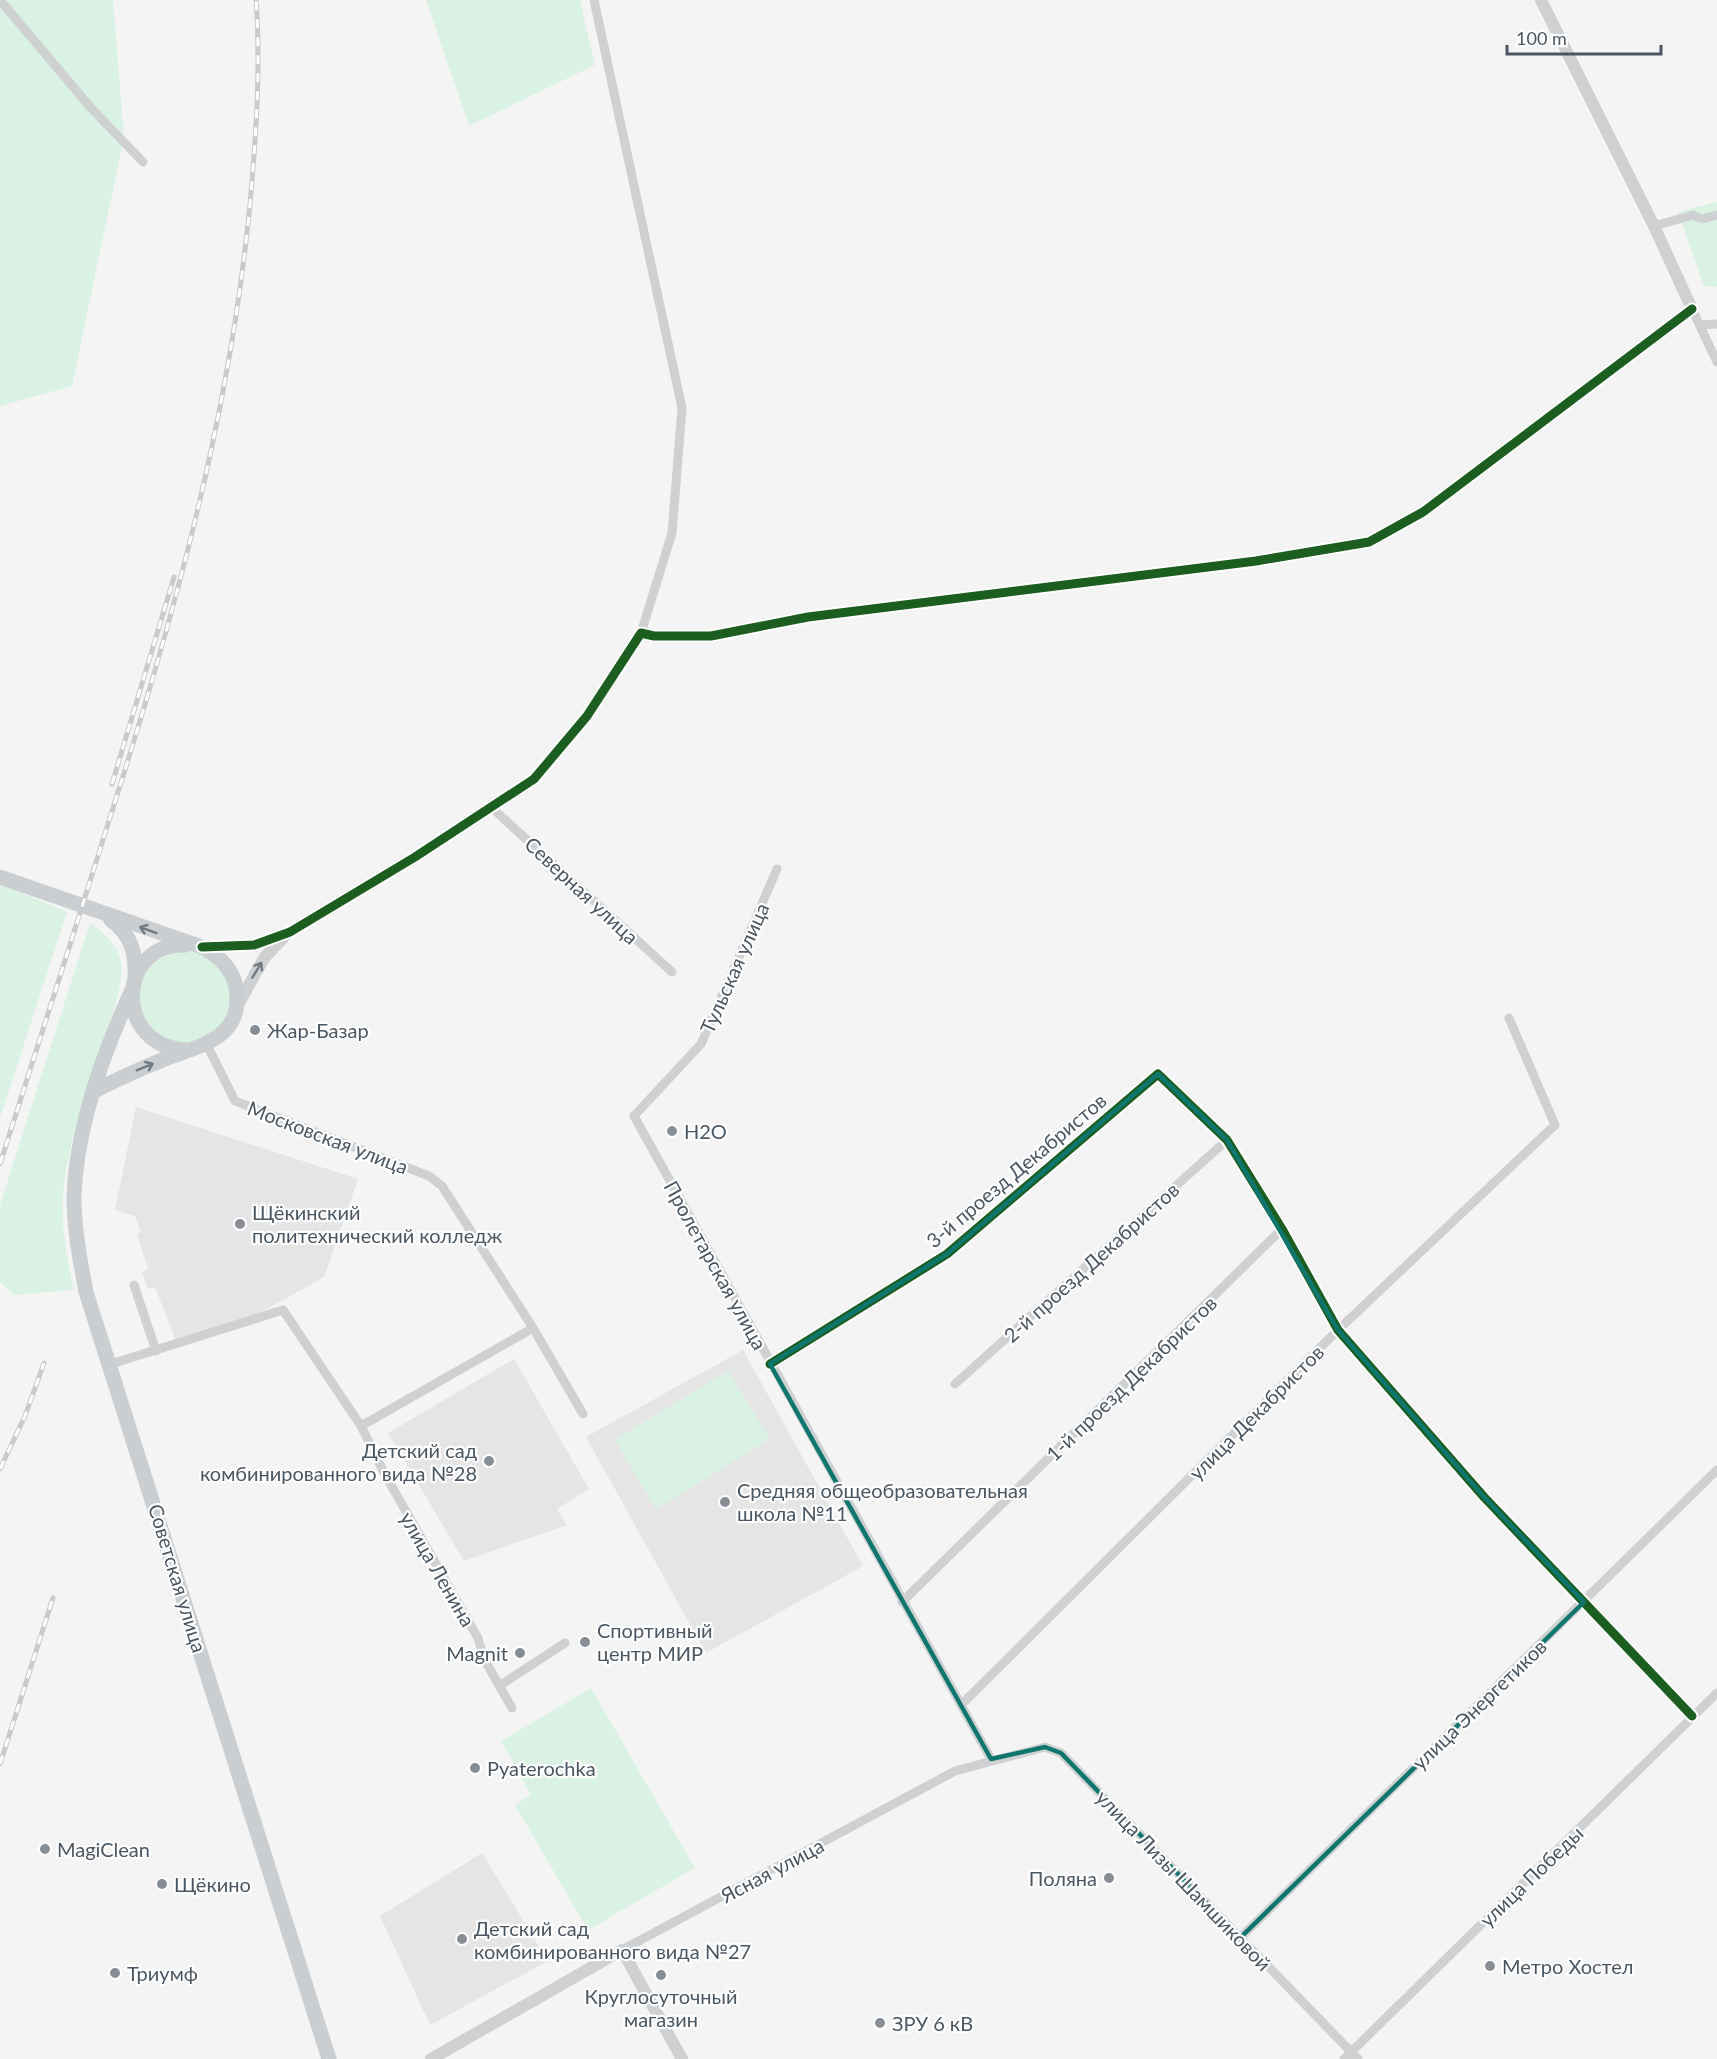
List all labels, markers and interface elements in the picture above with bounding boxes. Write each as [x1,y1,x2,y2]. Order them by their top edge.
scale bar [1507,18,1662,56]
text: 100 m [1516,27,1567,49]
street label: Северная улица [520,831,644,949]
street label: Тульская улица [695,899,773,1037]
one-way arrow [139,924,158,935]
one-way arrow [251,962,263,979]
place label: Жар-Базар [267,1018,369,1042]
marker: Жар-Базар [248,1023,262,1037]
one-way arrow [136,1061,154,1072]
street label: 3-й проезд Декабристов [921,1088,1111,1252]
street label: Московская улица [244,1095,412,1179]
place label: Н2О [684,1119,727,1143]
marker: Н2О [665,1124,679,1138]
street label: Пролетарская улица [660,1176,772,1354]
street label: 2-й проезд Декабристов [999,1177,1184,1347]
place label: Щёкинский политехнический колледж [252,1200,502,1247]
marker: Щёкинский политехнический колледж [233,1217,247,1231]
street label: 1-й проезд Декабристов [1041,1290,1221,1466]
street label: улица Декабристов [1184,1340,1328,1484]
place label: Детский сад комбинированного вида №28 [200,1438,477,1485]
marker: Детский сад комбинированного вида №28 [482,1454,496,1468]
place label: Средняя общеобразовательная школа №11 [737,1478,1028,1525]
marker: Средняя общеобразовательная школа №11 [718,1495,732,1509]
street label: Советская улица [144,1501,212,1655]
street label: улица Ленина [395,1507,481,1631]
place label: Спортивный центр МИР [597,1618,713,1665]
street label: улица Энергетиков [1407,1634,1551,1774]
marker: Спортивный центр МИР [578,1635,592,1649]
place label: Magnit [446,1641,508,1665]
marker: Magnit [513,1646,527,1660]
place label: Pyaterochka [487,1756,596,1780]
marker: Pyaterochka [468,1761,482,1775]
street label: улица Лизы Шамшиковой [1091,1785,1277,1975]
street label: улица Победы [1474,1821,1588,1931]
street label: Ясная улица [715,1833,828,1908]
place label: MagiClean [57,1837,150,1861]
marker: MagiClean [38,1842,52,1856]
place label: Поляна [1029,1866,1097,1890]
marker: Поляна [1102,1871,1116,1885]
place label: Щёкино [174,1872,251,1896]
marker: Щёкино [155,1877,169,1891]
place label: Детский сад комбинированного вида №27 [474,1916,751,1963]
marker: Детский сад комбинированного вида №27 [455,1932,469,1946]
place label: Метро Хостел [1502,1954,1633,1978]
marker: Метро Хостел [1483,1959,1497,1973]
place label: Триумф [127,1961,198,1985]
marker: Триумф [108,1966,122,1980]
marker: Круглосуточный магазин [654,1968,668,1982]
place label: Круглосуточный магазин [585,1984,738,2031]
place label: ЗРУ 6 кВ [892,2011,973,2035]
marker: ЗРУ 6 кВ [873,2016,887,2030]

